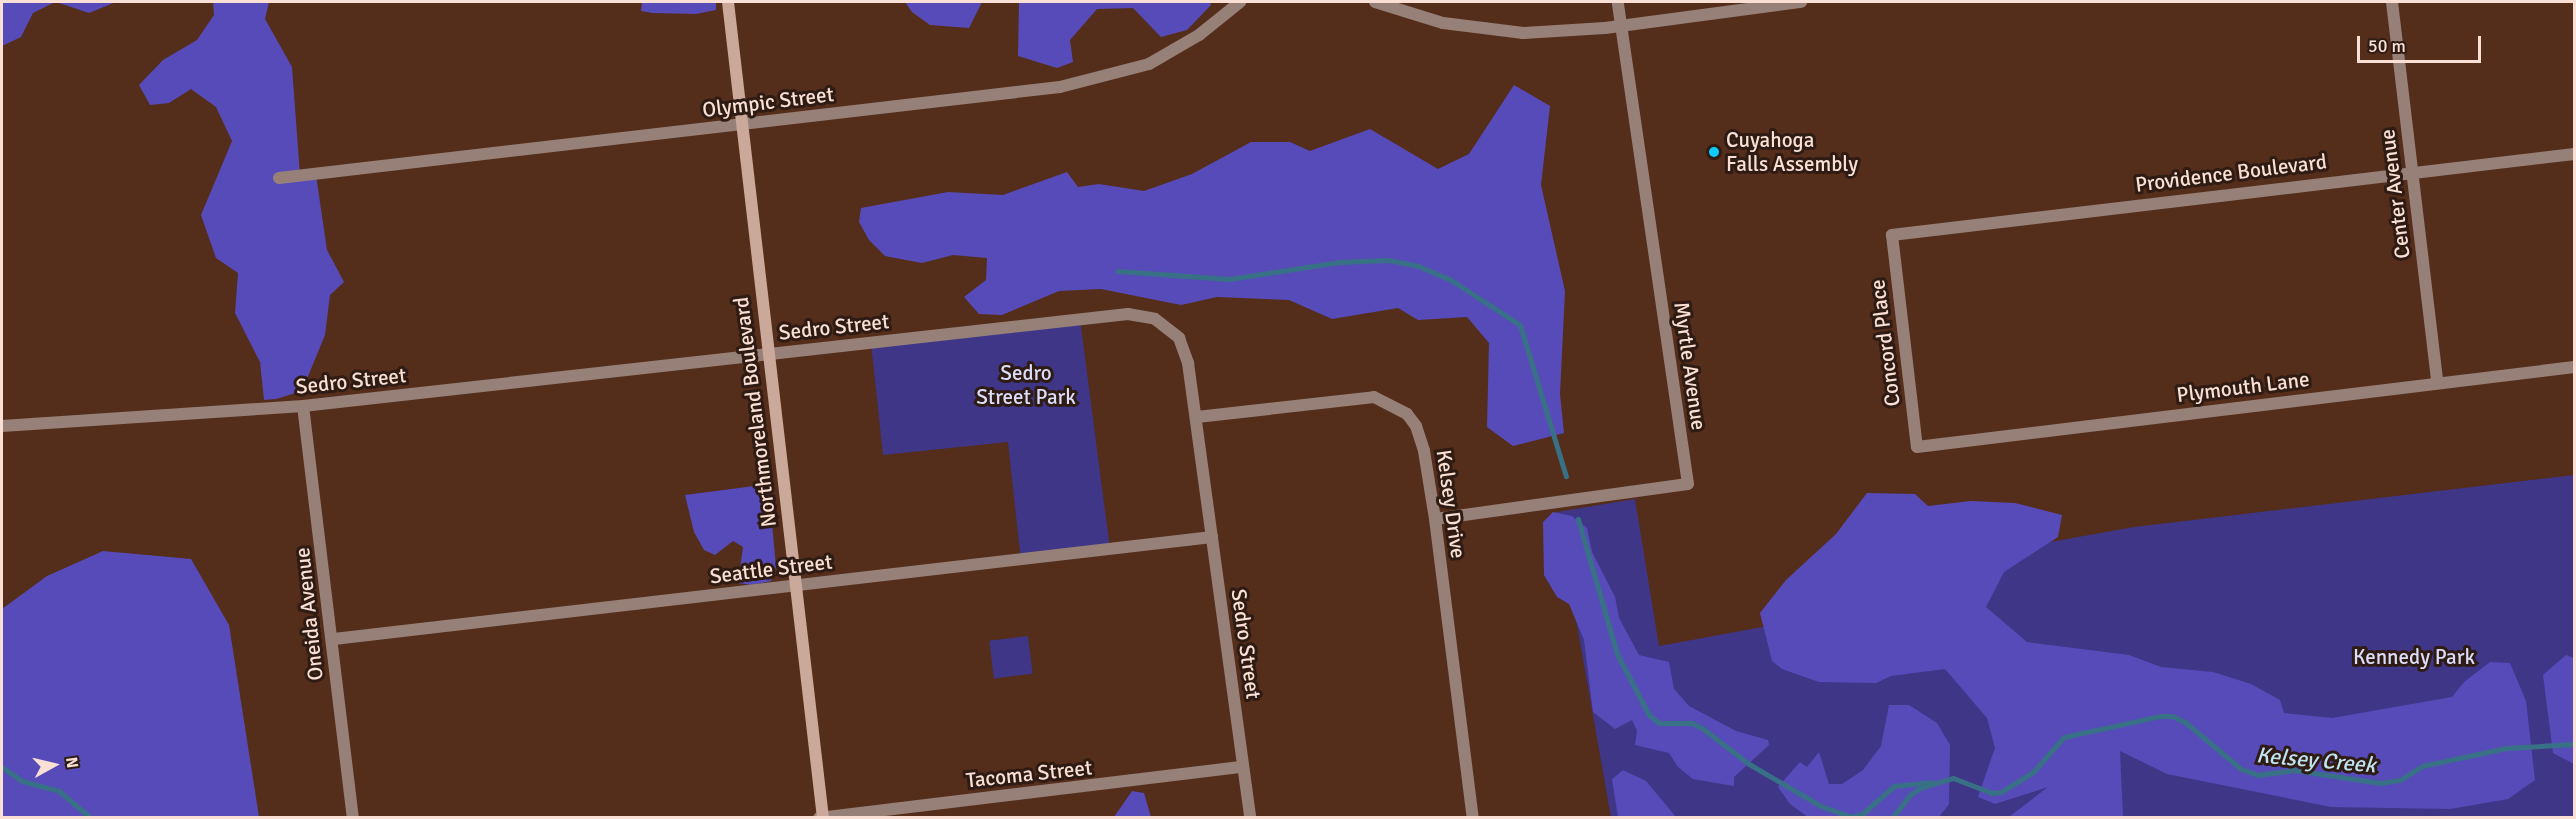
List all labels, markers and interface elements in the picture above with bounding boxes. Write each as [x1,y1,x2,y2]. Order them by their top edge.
scale bar [2360,24,2484,62]
text: 50 m [2368,35,2406,57]
street label: Olympic Street [701,81,835,123]
place label: Cuyahoga Falls Assembly [1726,127,1858,177]
street label: Center Avenue [2375,128,2415,260]
marker: Cuyahoga Falls Assembly [1707,145,1721,159]
street label: Providence Boulevard [2134,149,2328,197]
street label: Concord Place [1865,278,1905,408]
street label: Northmoreland Boulevard [728,295,782,529]
street label: Myrtle Avenue [1669,300,1711,432]
street label: Sedro Street [778,309,890,345]
park label: Sedro Street Park [976,360,1076,410]
street label: Sedro Street [295,363,407,399]
street label: Plymouth Lane [2175,366,2311,408]
street label: Kelsey Drive [1431,448,1471,560]
street label: Oneida Avenue [289,546,329,682]
street label: Seattle Street [708,549,834,589]
street label: Sedro Street [1226,587,1266,701]
park label: Kennedy Park [2353,644,2475,670]
north arrow [24,735,84,795]
water label: Kelsey Creek [2255,742,2377,778]
street label: Tacoma Street [965,755,1093,793]
text: N [61,756,83,769]

